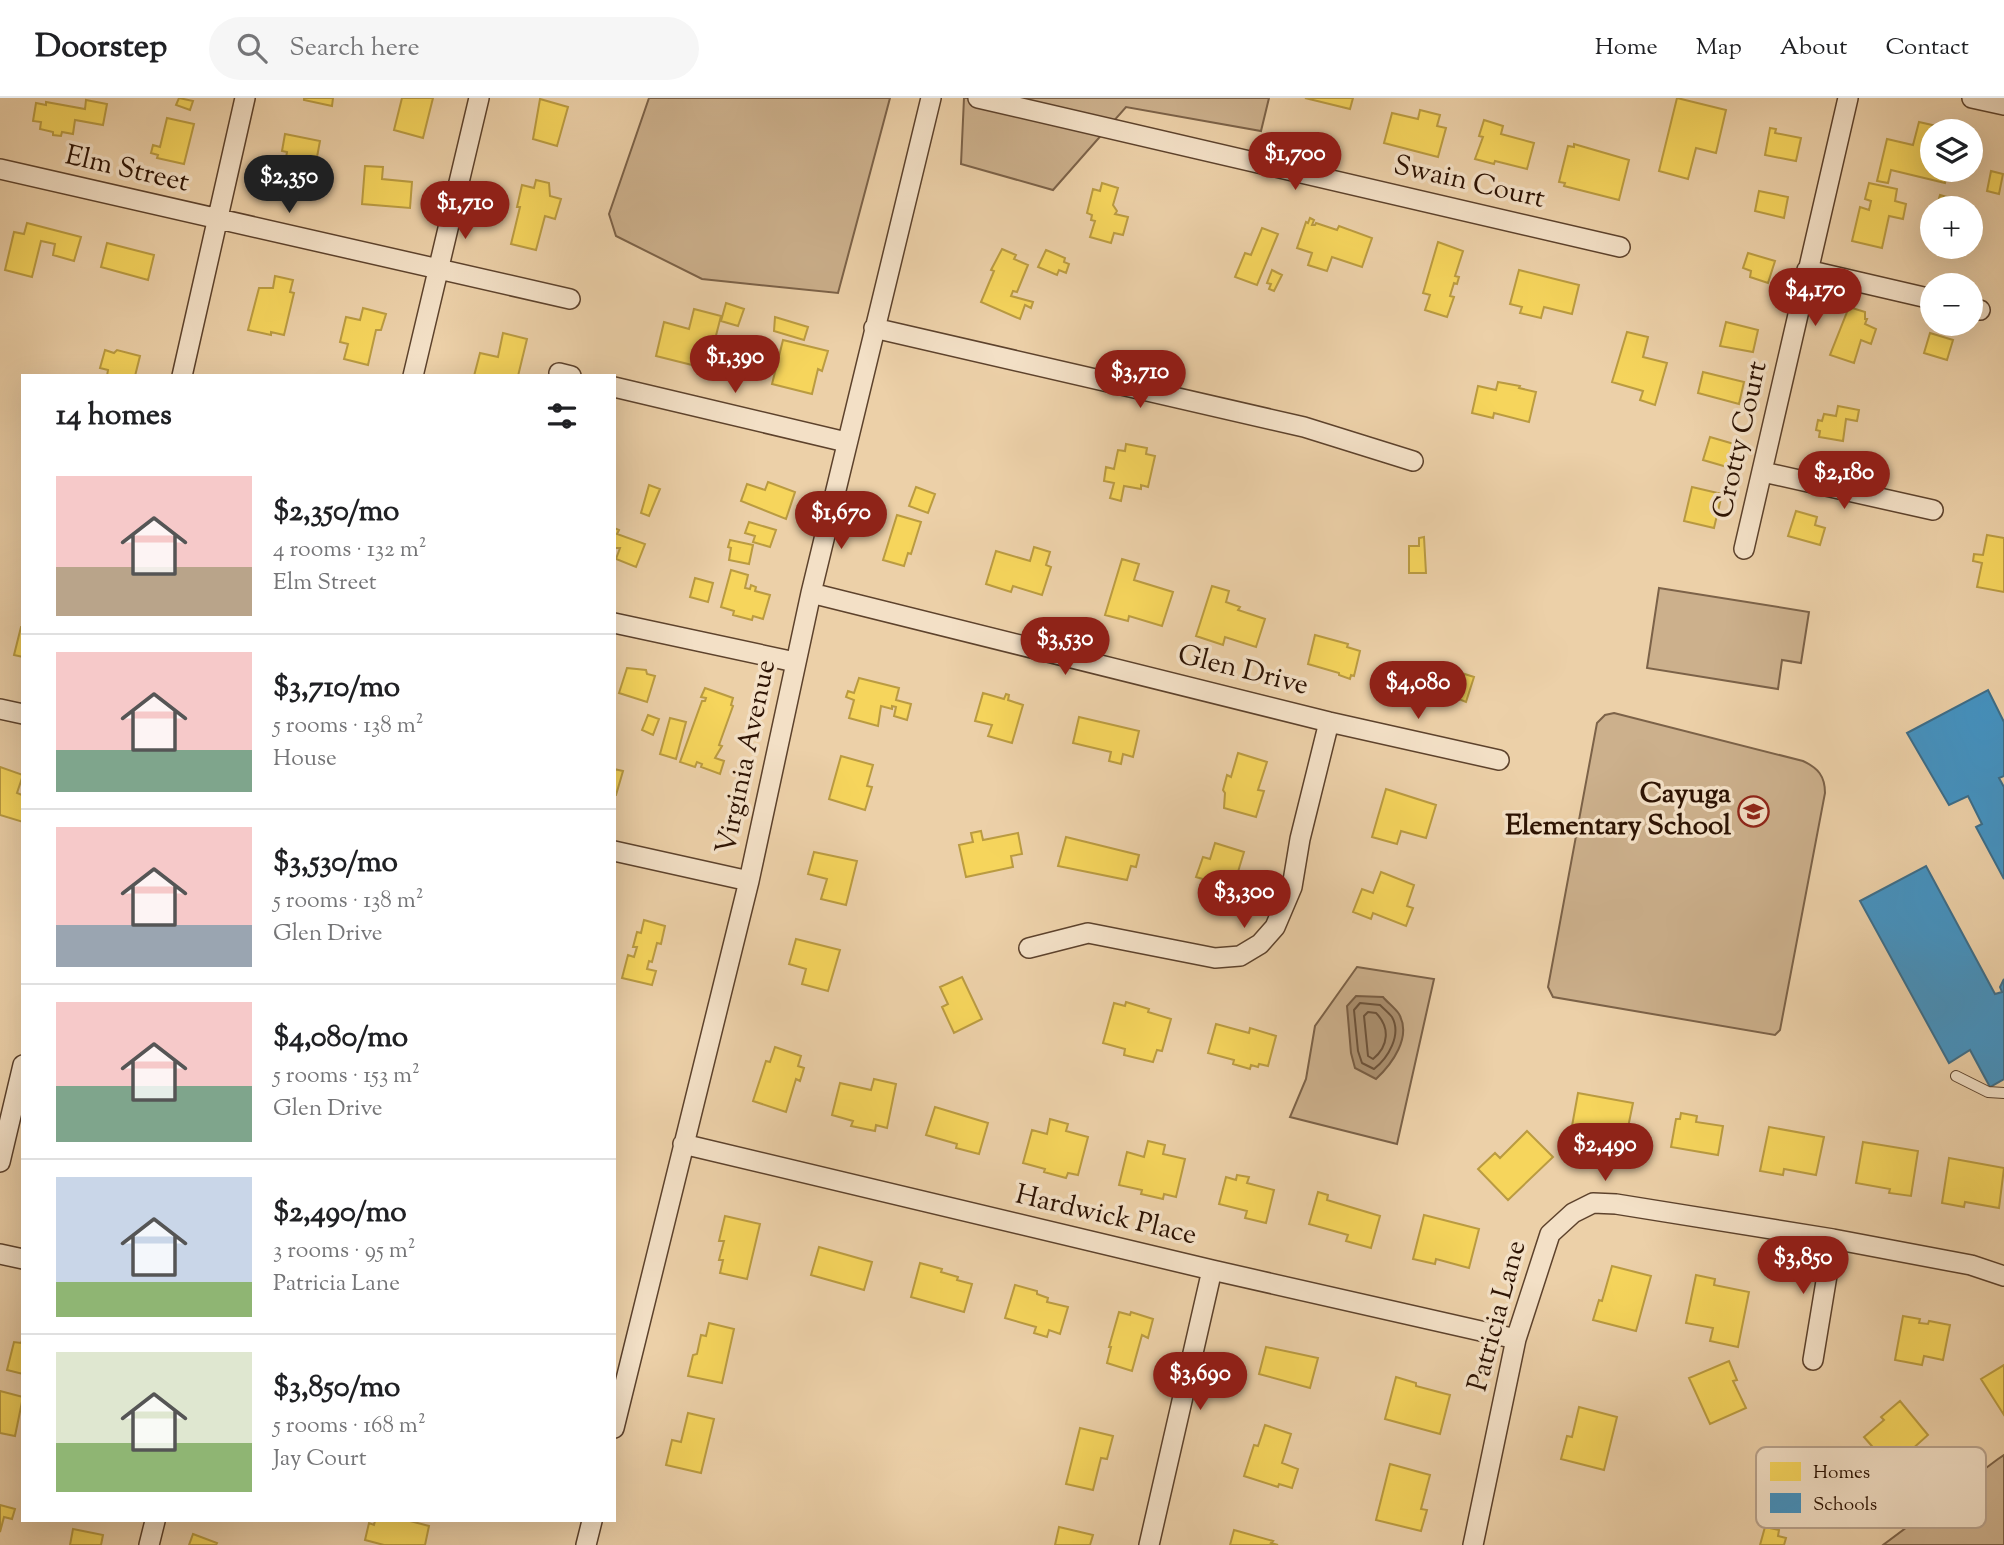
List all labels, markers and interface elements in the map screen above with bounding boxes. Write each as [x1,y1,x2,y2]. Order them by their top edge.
search box [209,17,699,80]
text: Doorstep [35,24,167,72]
icon: search [233,29,271,67]
text: Search here [289,30,420,67]
text: Home [1595,31,1658,65]
text: Map [1696,31,1742,65]
text: About [1780,31,1847,65]
text: Contact [1885,31,1969,65]
map controls [1920,119,1983,336]
button: layers [1920,119,1983,182]
pin: $1,700 [1238,132,1352,192]
street label: Elm Street [61,136,193,204]
text: $1,700 [1264,138,1326,171]
street label: Swain Court [1389,146,1549,220]
pin: $2,350 [232,156,346,215]
text: $2,350 [260,161,318,194]
pin: $1,710 [408,181,522,241]
text: $1,710 [436,187,494,220]
button: + [1920,196,1983,259]
pin: $4,170 [1758,268,1872,328]
button: − [1920,273,1983,336]
text: $4,170 [1785,274,1845,307]
pin: $1,390 [678,336,792,395]
text: $1,390 [706,341,764,374]
pin: $3,710 [1083,350,1197,410]
text: $3,710 [1111,356,1169,389]
street label: Crotty Court [1703,357,1779,523]
text: 14 homes [56,395,172,438]
icon: filters [543,397,581,435]
pin: $2,180 [1787,452,1901,511]
text: $2,180 [1814,457,1874,490]
text: $2,350/mo [273,491,400,534]
pin: $1,670 [784,491,898,551]
text: $1,670 [811,497,871,530]
icon: home [112,504,196,588]
text: 4 rooms · 132 m² [273,534,426,567]
text: Elm Street [273,567,377,600]
pin: $3,530 [1008,618,1122,677]
text: $3,530 [1037,623,1093,656]
street label: Glen Drive [1173,635,1313,707]
street label: Virginia Avenue [707,656,787,858]
pin: $4,080 [1361,662,1475,721]
text: $3,710/mo [273,667,400,710]
text: $4,080 [1386,667,1450,700]
icon: home [112,680,196,764]
text: 5 rooms · 138 m² [273,710,424,743]
text: House [273,743,337,776]
place label: Cayuga Elementary School [1505,775,1731,847]
school or university icon: Cayuga Elementary School [1737,794,1771,828]
text: $3,530/mo [273,842,398,885]
icon: home [112,855,196,939]
pin: $3,300 [1187,870,1301,930]
text: $3,300 [1214,876,1274,909]
text: 5 rooms · 138 m² [273,885,424,918]
text: Glen Drive [273,918,383,951]
text: $4,080/mo [273,1017,408,1060]
icon: home [112,1030,196,1114]
text: 5 rooms · 153 m² [273,1060,420,1093]
text: Glen Drive [273,1093,383,1126]
pin: $2,490 [1548,1124,1662,1183]
text: $2,490 [1573,1129,1637,1162]
street label: Hardwick Place [1011,1176,1201,1256]
text: $2,490/mo [273,1192,407,1235]
icon: home [112,1205,196,1289]
text: 3 rooms · 95 m² [273,1235,416,1268]
street label: Patricia Lane [1459,1236,1537,1396]
pin: $3,850 [1746,1236,1860,1296]
text: $3,850 [1774,1242,1832,1275]
text: Patricia Lane [273,1268,400,1301]
pin: $3,690 [1143,1352,1257,1412]
text: $3,690 [1169,1358,1231,1391]
text: $3,850/mo [273,1367,400,1410]
icon: home [112,1380,196,1464]
text: 5 rooms · 168 m² [273,1410,426,1443]
text: Jay Court [273,1443,367,1476]
legend [1756,1447,1986,1528]
text: Homes [1813,1460,1870,1487]
text: Schools [1813,1492,1877,1519]

